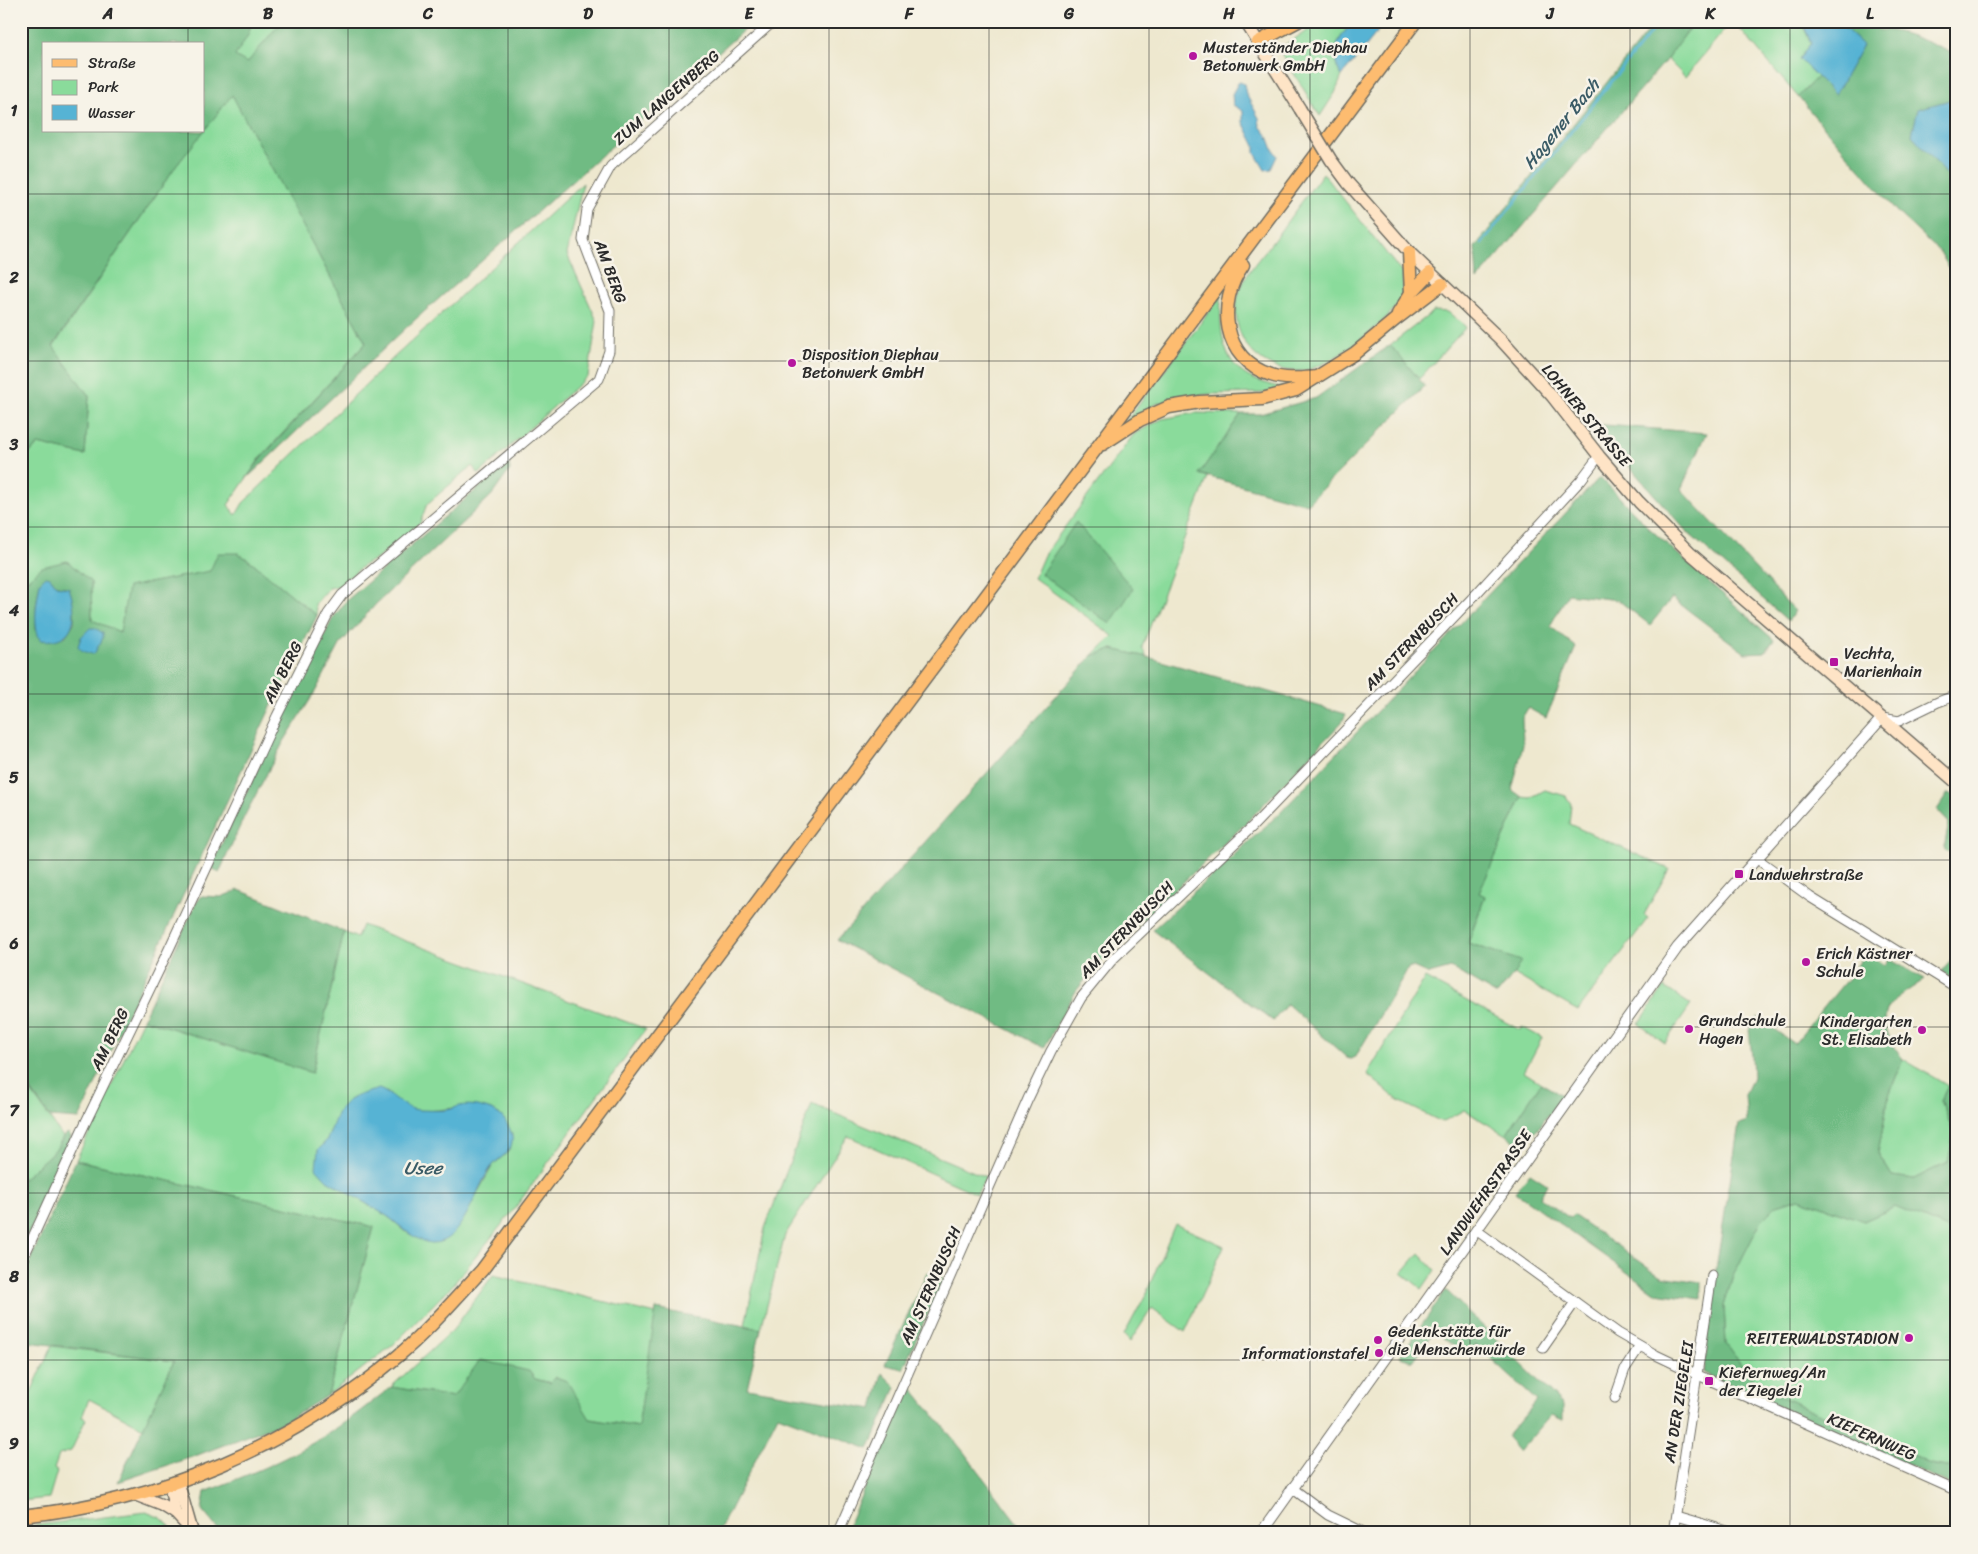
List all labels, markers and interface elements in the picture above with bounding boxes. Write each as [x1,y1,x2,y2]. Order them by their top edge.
text: A [102,0,113,28]
text: B [263,0,274,28]
text: C [422,0,434,28]
text: D [583,0,593,28]
text: E [745,0,755,28]
text: F [904,0,915,28]
text: G [1063,0,1075,28]
text: H [1222,0,1235,28]
text: I [1386,0,1395,28]
text: J [1545,0,1555,28]
text: K [1704,0,1716,28]
text: L [1866,0,1874,28]
place label: Musterständer Diephau Betonwerk GmbH [1203,33,1368,80]
legend [42,42,205,132]
street label: ZUM LANGENBERG [606,42,727,153]
text: Straße [88,50,136,76]
marker: Musterständer Diephau Betonwerk GmbH [1187,50,1199,62]
water label: Hagener Bach [1514,70,1609,177]
text: Park [88,74,119,100]
text: 1 [11,96,18,125]
text: Wasser [88,100,136,126]
street label: AM BERG [585,234,636,307]
text: 2 [8,263,19,292]
place label: Disposition Diephau Betonwerk GmbH [802,340,939,387]
marker: Disposition Diephau Betonwerk GmbH [786,357,798,369]
street label: LOHNER STRASSE [1534,357,1640,475]
text: 3 [9,430,19,459]
street label: AM STERNBUSCH [1356,585,1466,698]
text: 4 [8,596,19,625]
street label: AM BERG [254,636,310,709]
place label: Vechta, Marienhain [1844,639,1922,686]
marker: Vechta, Marienhain [1828,656,1840,668]
text: 5 [9,763,19,792]
place label: Landwehrstraße [1749,860,1863,889]
marker: Landwehrstraße [1733,868,1745,880]
street label: AM STERNBUSCH [1071,873,1181,986]
text: 6 [8,929,19,958]
place label: Erich Kästner Schule [1816,939,1913,986]
marker: Erich Kästner Schule [1800,956,1812,968]
street label: AM BERG [81,1003,137,1076]
place label: Grundschule Hagen [1699,1006,1786,1053]
place label: Kindergarten St. Elisabeth [1820,1007,1912,1054]
marker: Grundschule Hagen [1683,1023,1695,1035]
marker: Kindergarten St. Elisabeth [1916,1024,1928,1036]
text: 7 [9,1096,20,1125]
street label: LANDWEHRSTRASSE [1431,1122,1540,1261]
water label: Usee [404,1152,444,1184]
street label: AM STERNBUSCH [891,1221,970,1350]
text: 8 [8,1262,19,1291]
place label: Gedenkstätte für die Menschenwürde [1388,1317,1525,1364]
place label: REITERWALDSTADION [1747,1324,1899,1353]
marker: REITERWALDSTADION [1903,1332,1915,1344]
marker: Gedenkstätte für die Menschenwürde [1372,1334,1384,1346]
street label: AN DER ZIEGELEI [1654,1338,1703,1466]
place label: Informationstafel [1241,1339,1369,1368]
marker: Informationstafel [1373,1347,1385,1359]
place label: Kiefernweg/An der Ziegelei [1719,1358,1826,1405]
marker: Kiefernweg/An der Ziegelei [1703,1375,1715,1387]
street label: KIEFERNWEG [1823,1404,1921,1469]
text: 9 [9,1429,19,1458]

